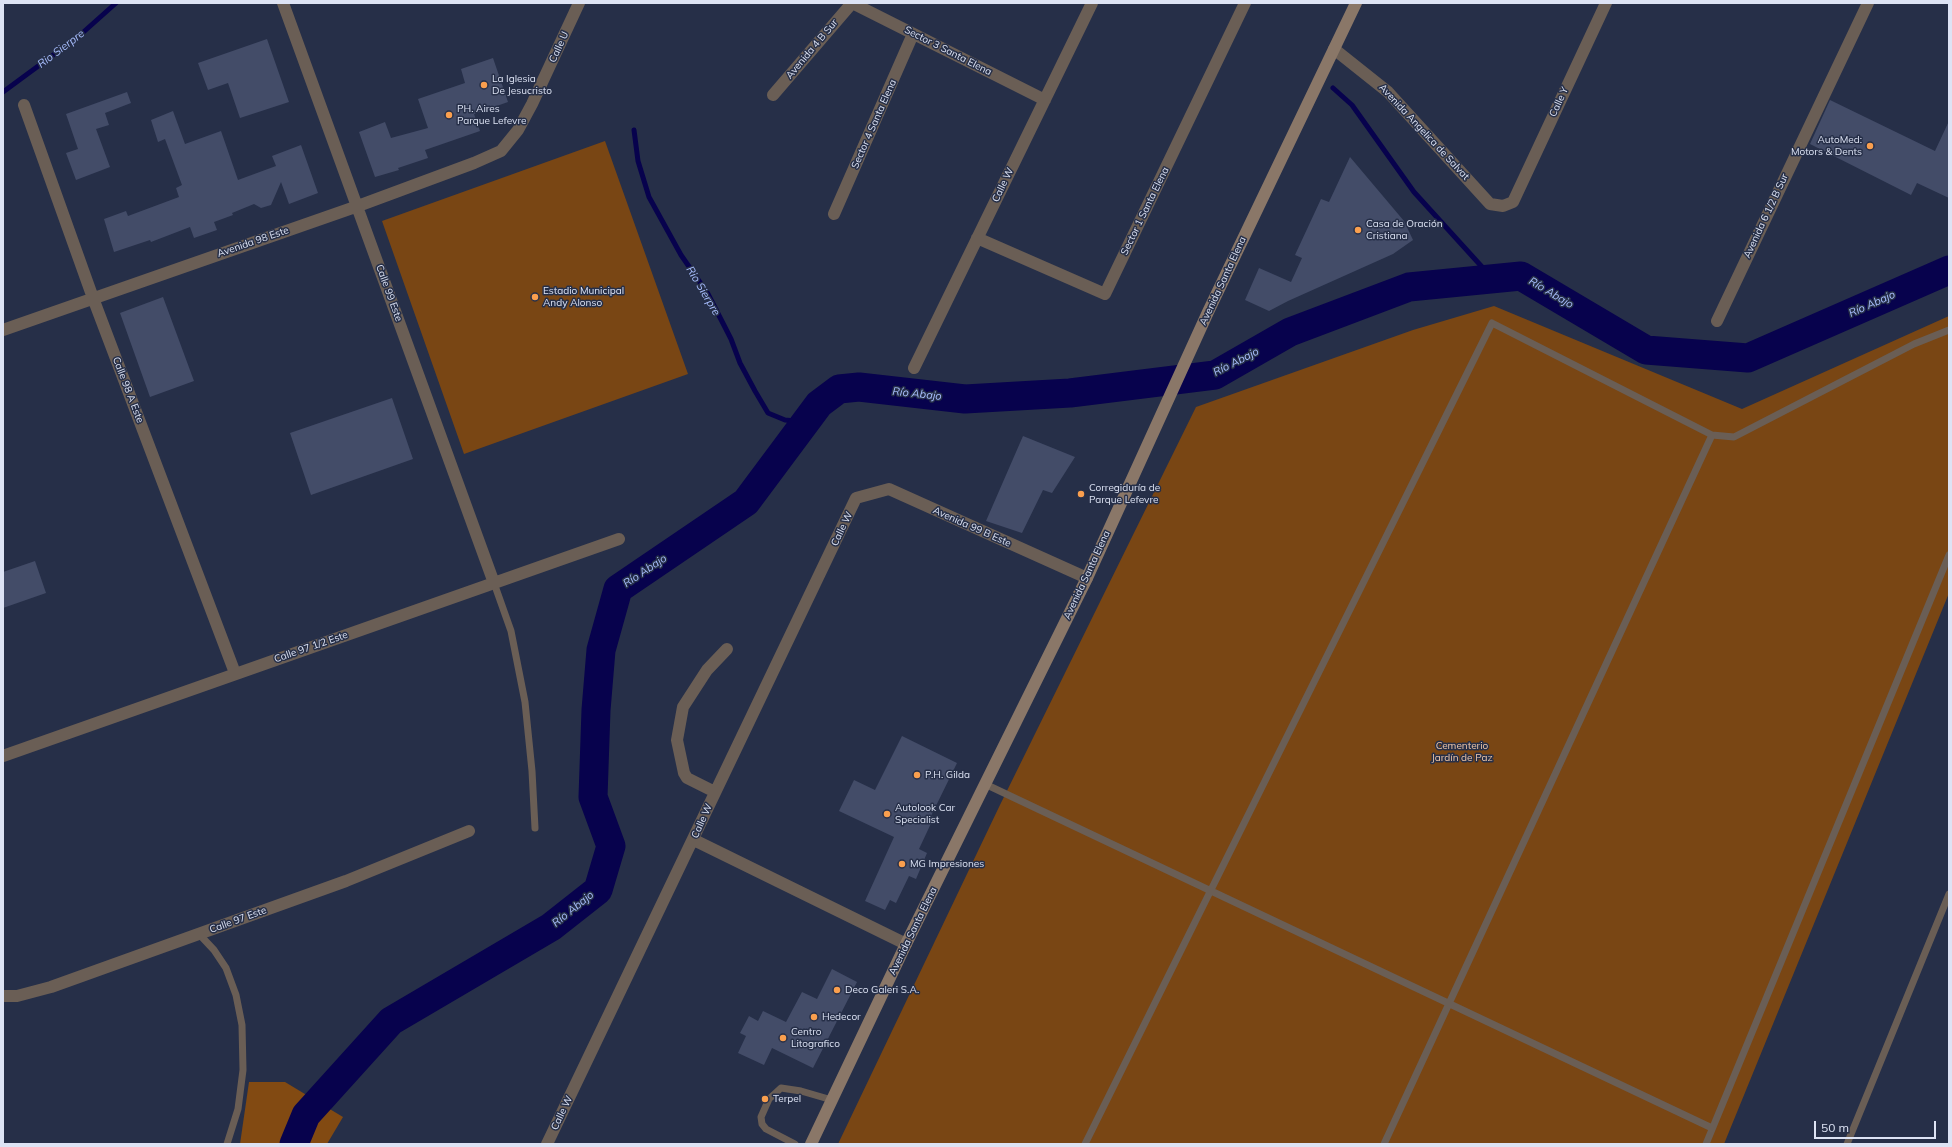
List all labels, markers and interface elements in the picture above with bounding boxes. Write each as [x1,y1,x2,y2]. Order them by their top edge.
street label: Avenida 4 B Sur [784,17,840,81]
street label: Sector 3 Santa Elena [902,24,994,78]
water label: Rio Sierpre [35,27,87,71]
street label: Calle U [547,30,571,64]
place label: La Iglesia De Jesucristo [492,73,552,96]
street label: Sector 4 Santa Elena [849,78,899,170]
marker: La Iglesia De Jesucristo [479,80,489,90]
street label: Avenida Angelica de Salvat [1376,81,1472,183]
street label: Calle Y [1547,85,1571,119]
place label: PH. Aires Parque Lefevre [457,103,526,126]
marker: PH. Aires Parque Lefevre [444,110,454,120]
place label: AutoMed: Motors & Dents [1791,134,1862,158]
marker: AutoMed: Motors & Dents [1865,141,1875,151]
street label: Sector 1 Santa Elena [1118,165,1172,257]
street label: Calle W [990,166,1016,204]
street label: Avenida 6 1/2 B Sur [1741,172,1791,260]
place label: Casa de Oración Cristiana [1366,218,1442,242]
street label: Avenida 98 Este [216,224,290,260]
marker: Casa de Oración Cristiana [1353,225,1363,235]
street label: Avenida Santa Elena [1197,235,1249,327]
street label: Calle 99 Este [373,263,405,323]
water label: Rio Sierpre [683,264,723,318]
water label: Río Abajo [1526,275,1576,311]
place label: Estadio Municipal Andy Alonso [543,285,624,308]
water label: Río Abajo [1847,288,1897,320]
marker: Estadio Municipal Andy Alonso [530,292,540,302]
water label: Río Abajo [1211,345,1261,379]
street label: Calle 98 A Este [110,355,146,425]
water label: Río Abajo [892,385,942,403]
place label: Corregiduría de Parque Lefevre [1089,482,1160,506]
marker: Corregiduría de Parque Lefevre [1076,489,1086,499]
street label: Avenida 99 B Este [931,504,1013,550]
street label: Calle W [829,510,855,548]
street label: Avenida Santa Elena [1061,529,1113,621]
water label: Río Abajo [621,552,669,590]
street label: Calle 97 1/2 Este [273,629,349,665]
park label: Cementerio Jardín de Paz [1431,740,1493,764]
place label: P.H. Gilda [925,769,970,781]
marker: P.H. Gilda [912,770,922,780]
street label: Calle W [689,802,715,840]
place label: Autolook Car Specialist [895,802,955,826]
marker: Autolook Car Specialist [882,809,892,819]
place label: MG Impresiones [910,858,984,870]
marker: MG Impresiones [897,859,907,869]
street label: Avenida Santa Elena [886,885,940,977]
water label: Río Abajo [550,888,596,930]
street label: Calle 97 Este [208,904,268,936]
place label: Deco Galeri S.A. [845,984,919,996]
marker: Deco Galeri S.A. [832,985,842,995]
place label: Hedecor [822,1011,861,1023]
marker: Hedecor [809,1012,819,1022]
place label: Centro Litografico [791,1026,840,1050]
marker: Centro Litografico [778,1033,788,1043]
place label: Terpel [773,1093,801,1105]
street label: Calle W [549,1094,575,1132]
marker: Terpel [760,1094,770,1104]
scale bar [1816,1113,1938,1139]
text: 50 m [1821,1120,1849,1135]

